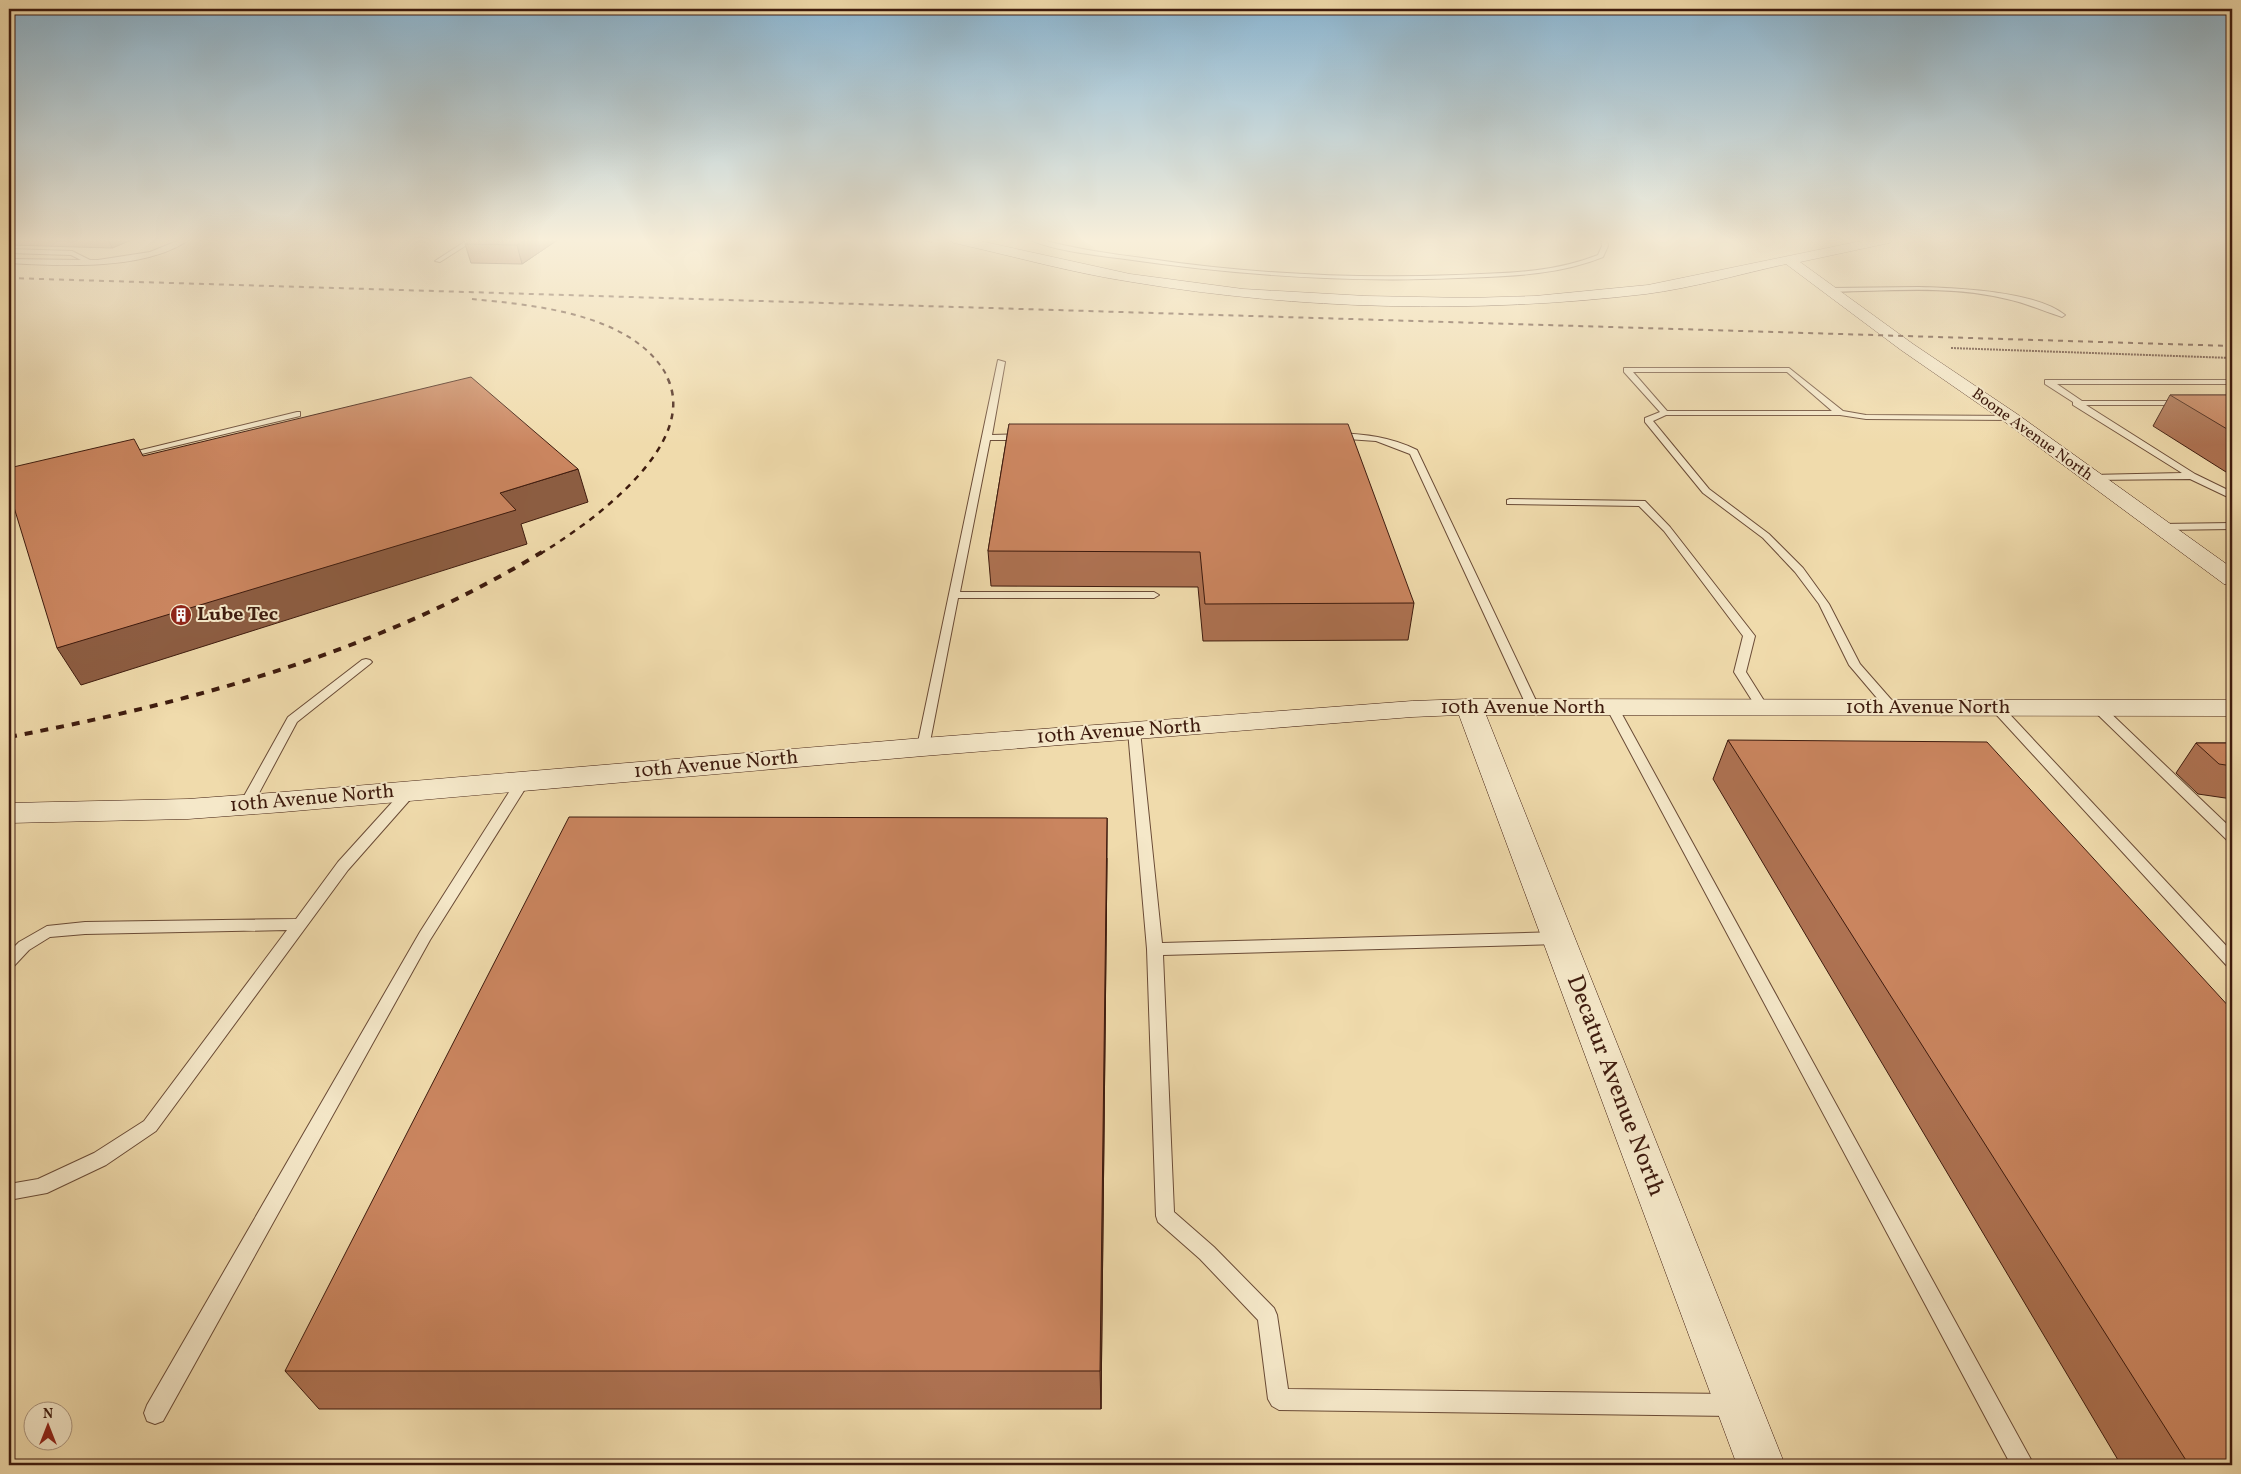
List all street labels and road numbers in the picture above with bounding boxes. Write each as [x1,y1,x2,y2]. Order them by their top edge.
street label: Boone Avenue North [1967,383,2097,487]
street label: 10th Avenue North [1441,694,1606,722]
street label: 10th Avenue North [1846,694,2011,722]
street label: 10th Avenue North [1036,712,1202,752]
street label: 10th Avenue North [633,744,799,786]
street label: 10th Avenue North [229,778,395,820]
street label: Decatur Avenue North [1557,970,1673,1202]

